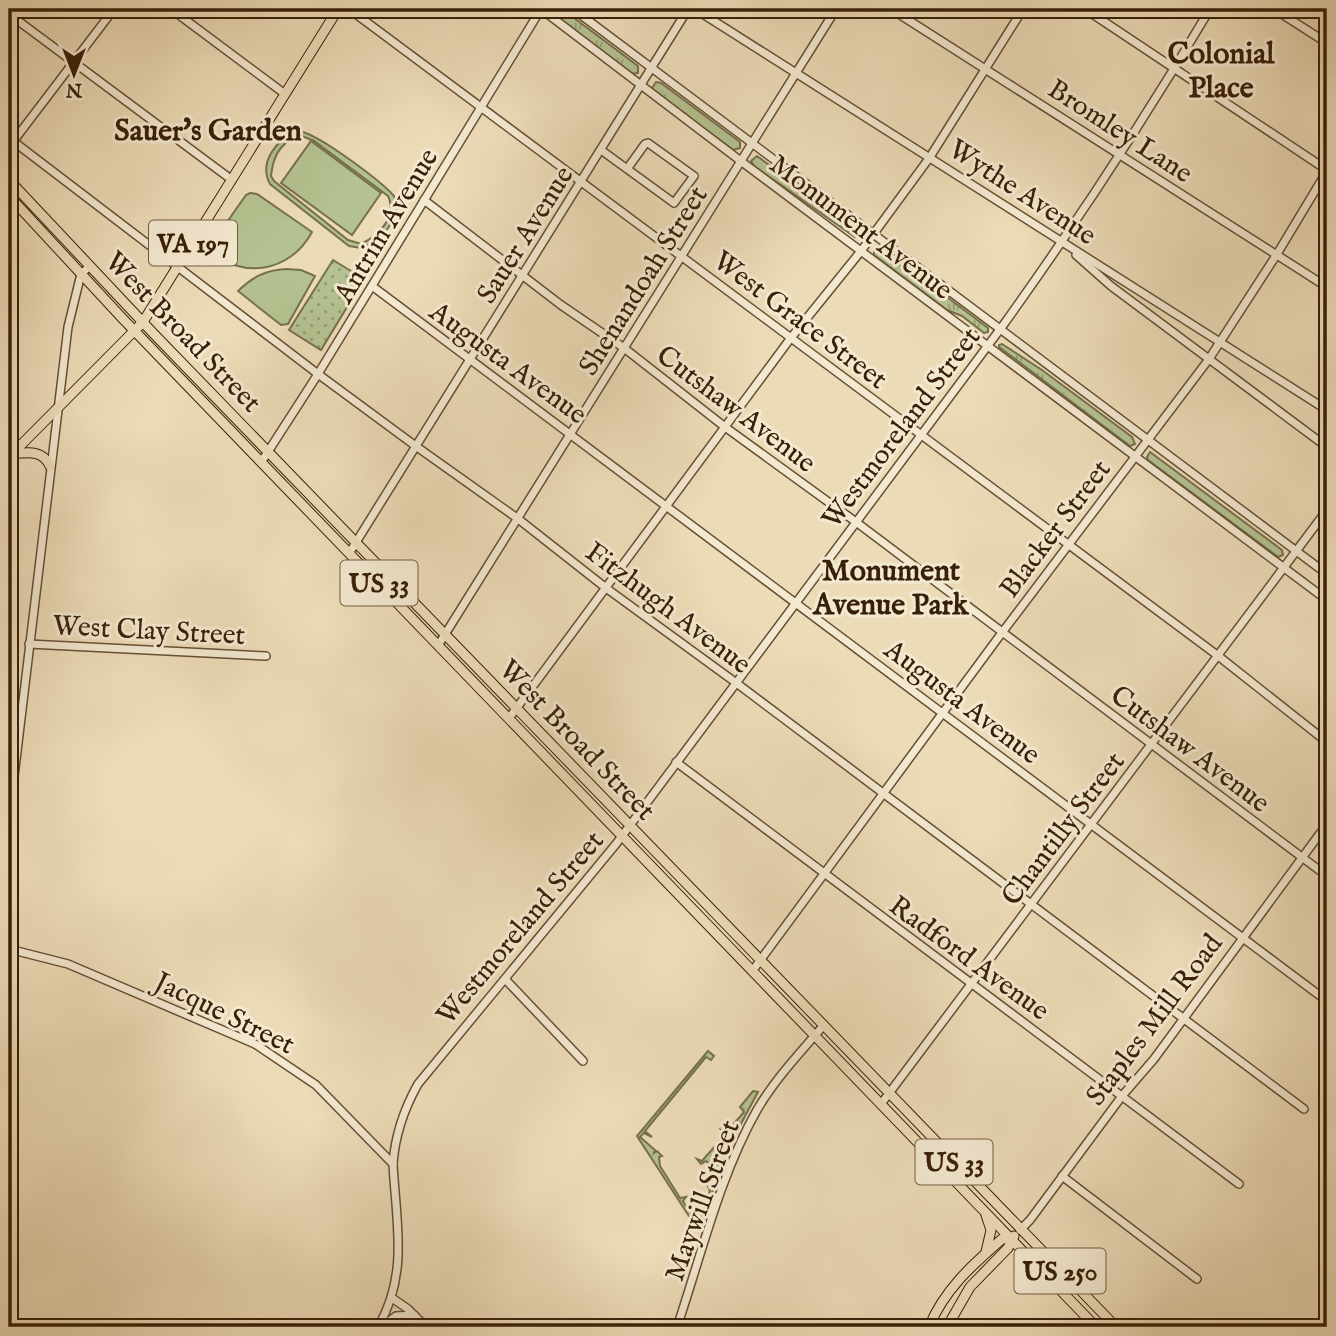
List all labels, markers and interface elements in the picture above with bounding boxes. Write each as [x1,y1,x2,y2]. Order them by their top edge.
district label: Colonial Place [1168,36,1275,108]
north arrow [38,38,108,108]
street label: Bromley Lane [1041,72,1199,192]
text: N [65,77,83,101]
district label: Sauer's Garden [114,113,302,151]
street label: Wythe Avenue [941,132,1102,254]
street label: Antrim Avenue [327,142,447,311]
street label: Monument Avenue [762,148,959,308]
street label: Sauer Avenue [470,160,582,311]
street label: Shenandoah Street [572,180,717,382]
road number: VA 197 [149,220,237,266]
street label: West Grace Street [706,244,894,398]
street label: West Broad Street [97,245,268,421]
street label: Augusta Avenue [421,295,593,433]
street label: Westmoreland Street [815,321,989,536]
street label: Cutshaw Avenue [649,339,822,481]
street label: Blacker Street [993,453,1120,605]
street label: Fitzhugh Avenue [578,535,758,683]
district label: Monument Avenue Park [812,553,970,625]
road number: US 33 [340,561,418,606]
street label: West Clay Street [52,609,246,654]
street label: Augusta Avenue [876,632,1047,773]
street label: West Broad Street [491,653,662,829]
street label: Cutshaw Avenue [1103,679,1276,821]
street label: Chantilly Street [995,745,1133,913]
street label: Westmoreland Street [430,824,613,1033]
street label: Radford Avenue [881,889,1056,1029]
street label: Staples Mill Road [1079,928,1231,1113]
street label: Jacque Street [145,964,300,1063]
street label: Maywill Street [658,1115,749,1286]
road number: US 33 [916,1140,992,1184]
road number: US 250 [1014,1248,1106,1294]

